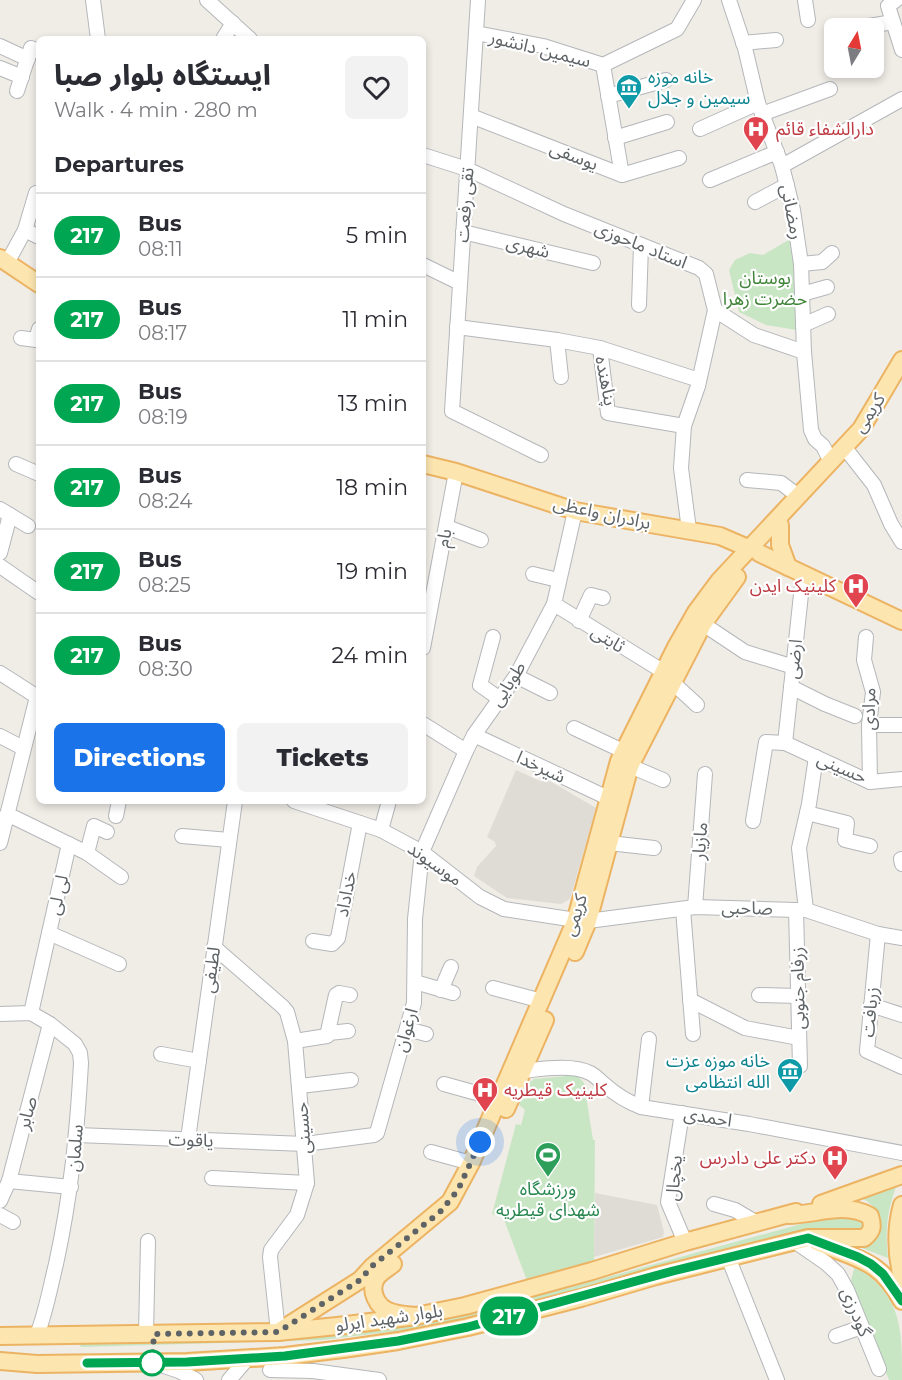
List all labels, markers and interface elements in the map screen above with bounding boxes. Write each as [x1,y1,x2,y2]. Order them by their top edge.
north arrow [824,18,884,78]
map controls [824,18,884,78]
street label: سیمین دانشور [486,26,593,72]
button: heart [345,56,408,119]
text: ایستگاه بلوار صبا [54,58,271,92]
place label: خانه موزه سیمین و جلال [648,66,750,109]
museum icon: خانه موزه سیمین و جلال [614,72,644,110]
text: Walk · 4 min · 280 m [54,98,258,122]
hospital icon: دارالشفاء قائم [741,114,771,152]
place label: دارالشفاء قائم [776,118,874,142]
street label: یوسفی [547,137,601,175]
text: Departures [54,151,184,178]
street label: تقی رفعت [451,167,479,243]
street label: رمضانی [776,183,808,241]
text: Bus [138,210,182,237]
street label: استاد ماحوزی [592,216,690,274]
text: 5 min [346,222,408,249]
text: 217 [70,223,104,248]
street label: شهری [504,231,552,263]
text: 08:11 [138,237,183,261]
park label: بوستان حضرت زهرا [723,267,807,310]
text: Bus [138,294,182,321]
text: 11 min [342,306,408,333]
text: 217 [70,307,104,332]
text: 08:17 [138,321,187,345]
street label: پناهنده [590,354,622,408]
text: Bus [138,378,182,405]
street label: کریمی [848,388,890,437]
text: 13 min [338,390,408,417]
text: 217 [70,391,104,416]
text: 08:19 [138,405,188,429]
text: Bus [138,462,182,489]
text: 18 min [336,474,408,501]
text: 217 [70,475,104,500]
text: 08:24 [138,489,192,513]
street label: برادران واعظی [551,492,653,534]
street label: بام [431,527,460,550]
text: Bus [138,546,182,573]
text: 19 min [337,558,408,585]
text: 217 [70,559,104,584]
hospital icon: کلینیک ایدن [841,571,871,609]
text: 08:25 [138,573,191,597]
place label: کلینیک ایدن [750,575,837,597]
street label: ثابتی [587,620,629,658]
text: Bus [138,630,182,657]
street label: ارضی [781,638,807,680]
text: 24 min [332,642,408,669]
text: 217 [70,643,104,668]
text: 08:30 [138,657,193,681]
street label: طوبایی [485,657,531,711]
street label: مرادی [858,687,880,731]
button: Directions [54,723,225,792]
button: Tickets [237,723,408,792]
street label: شیرخدا [513,746,569,788]
street label: حسینی [814,748,870,788]
street label: مازیار [688,821,712,862]
street label: موسیوند [403,837,467,891]
street label: خداداد [331,869,361,919]
street label: لی لی [43,873,73,917]
street label: کریمی [558,891,592,939]
street label: صاحبی [721,897,773,919]
street label: لطیفی [197,946,225,994]
street label: زرفام جنوبی [786,946,813,1030]
street label: زربافت [857,986,883,1038]
street label: ارغوان [389,1006,423,1054]
place label: خانه موزه عزت الله انتظامی [666,1050,770,1093]
museum icon: خانه موزه عزت الله انتظامی [775,1056,805,1094]
hospital icon: کلینیک قیطریه [470,1075,500,1113]
place label: کلینیک قیطریه [504,1079,608,1101]
street label: صابر [12,1094,42,1133]
street label: حسینی [290,1101,316,1155]
street label: احمدی [682,1102,734,1132]
street label: سلمان [62,1123,88,1173]
your location [465,1127,495,1157]
street label: یاقوت [168,1128,214,1152]
sports icon: ورزشگاه شهدای قیطریه [533,1140,563,1178]
hospital icon: دکتر علی دادرس [820,1143,850,1181]
place label: دکتر علی دادرس [700,1147,816,1169]
street label: یخچال [661,1154,687,1202]
place label: ورزشگاه شهدای قیطریه [496,1178,600,1221]
street label: گودرزی [836,1284,876,1340]
line badge: 217 [474,1296,544,1336]
street label: بلوار شهید ایرلو [334,1300,444,1336]
text: 217 [492,1304,526,1329]
unlabelled marker [139,1350,165,1376]

